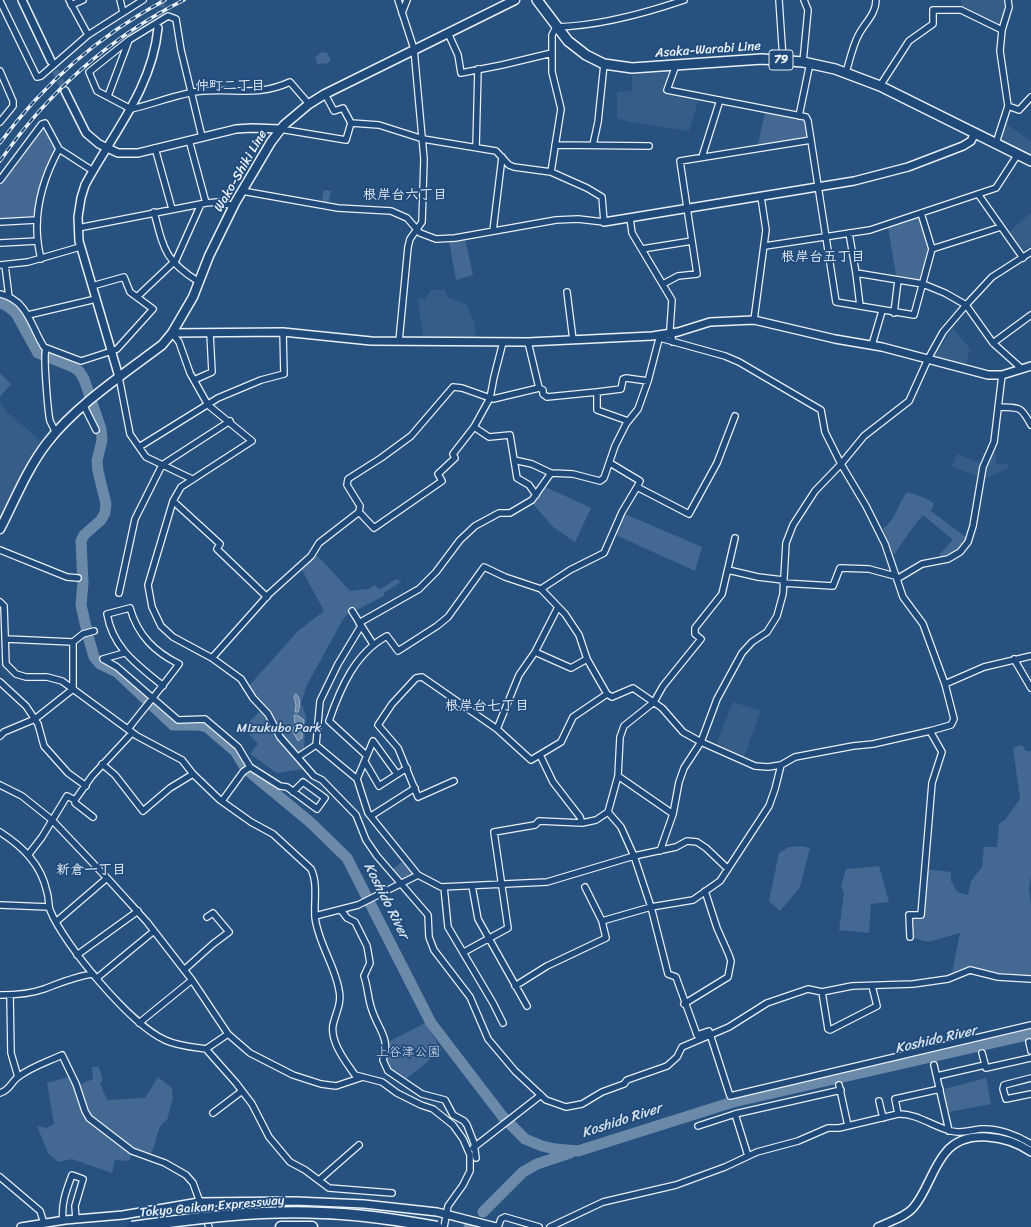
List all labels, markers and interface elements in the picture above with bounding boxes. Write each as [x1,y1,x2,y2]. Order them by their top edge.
street label: Asaka-Warabi Line [654,39,762,61]
road number: 79 [769,50,793,70]
district label: 仲町二丁目 [195,78,265,94]
street label: Wako-Shiki Line [211,127,271,215]
district label: 根岸台六丁目 [363,187,447,203]
district label: 根岸台五丁目 [781,249,865,265]
district label: 根岸台七丁目 [445,698,529,714]
park label: Mizukubo Park [237,721,321,737]
water label: Koshido River [360,860,412,942]
district label: 新倉一丁目 [56,862,126,878]
water label: Koshido River [894,1022,978,1058]
park label: 上谷津公園 [376,1045,440,1061]
water label: Koshido River [580,1100,664,1142]
street label: Tokyo Gaikan Expressway [139,1193,285,1221]

